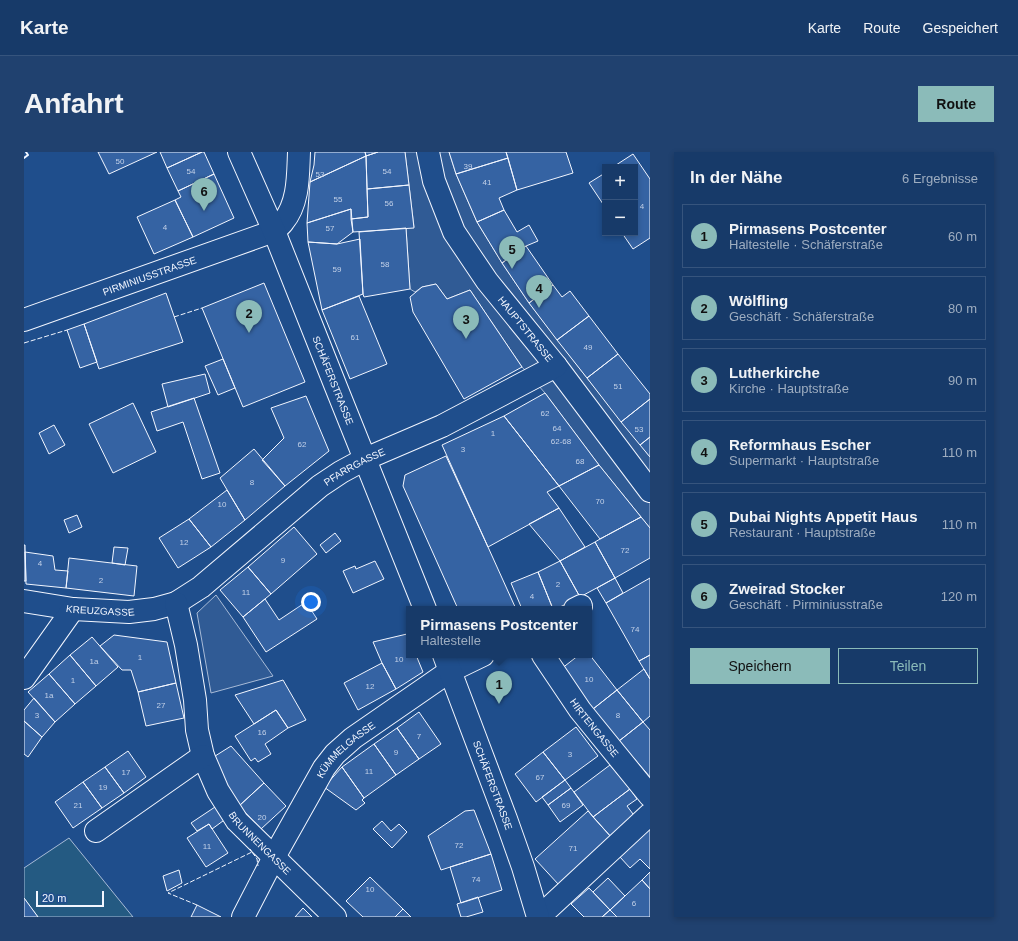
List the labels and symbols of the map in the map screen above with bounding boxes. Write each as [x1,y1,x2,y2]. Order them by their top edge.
house number: 50 [116,157,125,166]
house number: 39 [464,162,473,171]
house number: 54 [187,167,196,176]
house number: 54 [383,167,392,176]
house number: 53 [316,170,325,179]
pin: 6 [191,178,217,211]
house number: 41 [483,178,492,187]
house number: 55 [334,195,343,204]
house number: 56 [385,199,394,208]
house number: 4 [640,202,645,211]
house number: 4 [163,223,168,232]
house number: 57 [326,224,335,233]
pin: 5 [499,236,525,269]
street label: PIRMINIUSSTRASSE [101,254,198,297]
house number: 58 [381,260,390,269]
house number: 59 [333,265,342,274]
pin: 4 [526,275,552,308]
street label: HAUPTSTRASSE [496,294,556,364]
pin: 2 [236,300,262,333]
pin: 3 [453,306,479,339]
house number: 61 [351,333,360,342]
street label: SCHÄFERSTRASSE [311,334,356,426]
house number: 49 [584,343,593,352]
house number: 51 [614,382,623,391]
house number: 62 [541,409,550,418]
house number: 64 [553,424,562,433]
house number: 53 [635,425,644,434]
house number: 1 [491,429,496,438]
house number: 62-68 [551,437,572,446]
house number: 62 [298,440,307,449]
house number: 3 [461,445,466,454]
street label: PFARRGASSE [322,446,387,487]
house number: 68 [576,457,585,466]
house number: 8 [250,478,255,487]
house number: 70 [596,497,605,506]
house number: 10 [218,500,227,509]
house number: 12 [180,538,189,547]
house number: 72 [621,546,630,555]
house number: 9 [281,556,286,565]
house number: 4 [38,559,43,568]
house number: 2 [99,576,104,585]
house number: 2 [556,580,561,589]
house number: 11 [242,588,251,597]
your location [301,592,321,612]
house number: 4 [530,592,535,601]
street label: KREUZGASSE [65,602,135,618]
house number: 74 [631,625,640,634]
house number: 1 [138,653,143,662]
house number: 10 [395,655,404,664]
house number: 1a [90,657,99,666]
pin: 1 [486,671,512,704]
house number: 10 [585,675,594,684]
house number: 1 [71,676,76,685]
house number: 12 [366,682,375,691]
house number: 1a [45,691,54,700]
street label: HIRTENGASSE [568,696,621,759]
house number: 27 [157,701,166,710]
house number: 3 [35,711,40,720]
house number: 8 [616,711,621,720]
street label: KÜMMELGASSE [314,719,377,780]
house number: 16 [258,728,267,737]
house number: 7 [417,732,422,741]
street label: SCHÄFERSTRASSE [471,739,515,831]
house number: 9 [394,748,399,757]
house number: 3 [568,750,573,759]
house number: 11 [365,767,374,776]
house number: 17 [122,768,131,777]
house number: 67 [536,773,545,782]
house number: 19 [99,783,108,792]
house number: 21 [74,801,83,810]
house number: 69 [562,801,571,810]
street label: BRUNNENGASSE [227,809,294,877]
house number: 20 [258,813,267,822]
house number: 72 [455,841,464,850]
house number: 11 [203,842,212,851]
house number: 71 [569,844,578,853]
house number: 74 [472,875,481,884]
house number: 10 [366,885,375,894]
scale bar [36,889,104,908]
house number: 6 [632,899,637,908]

